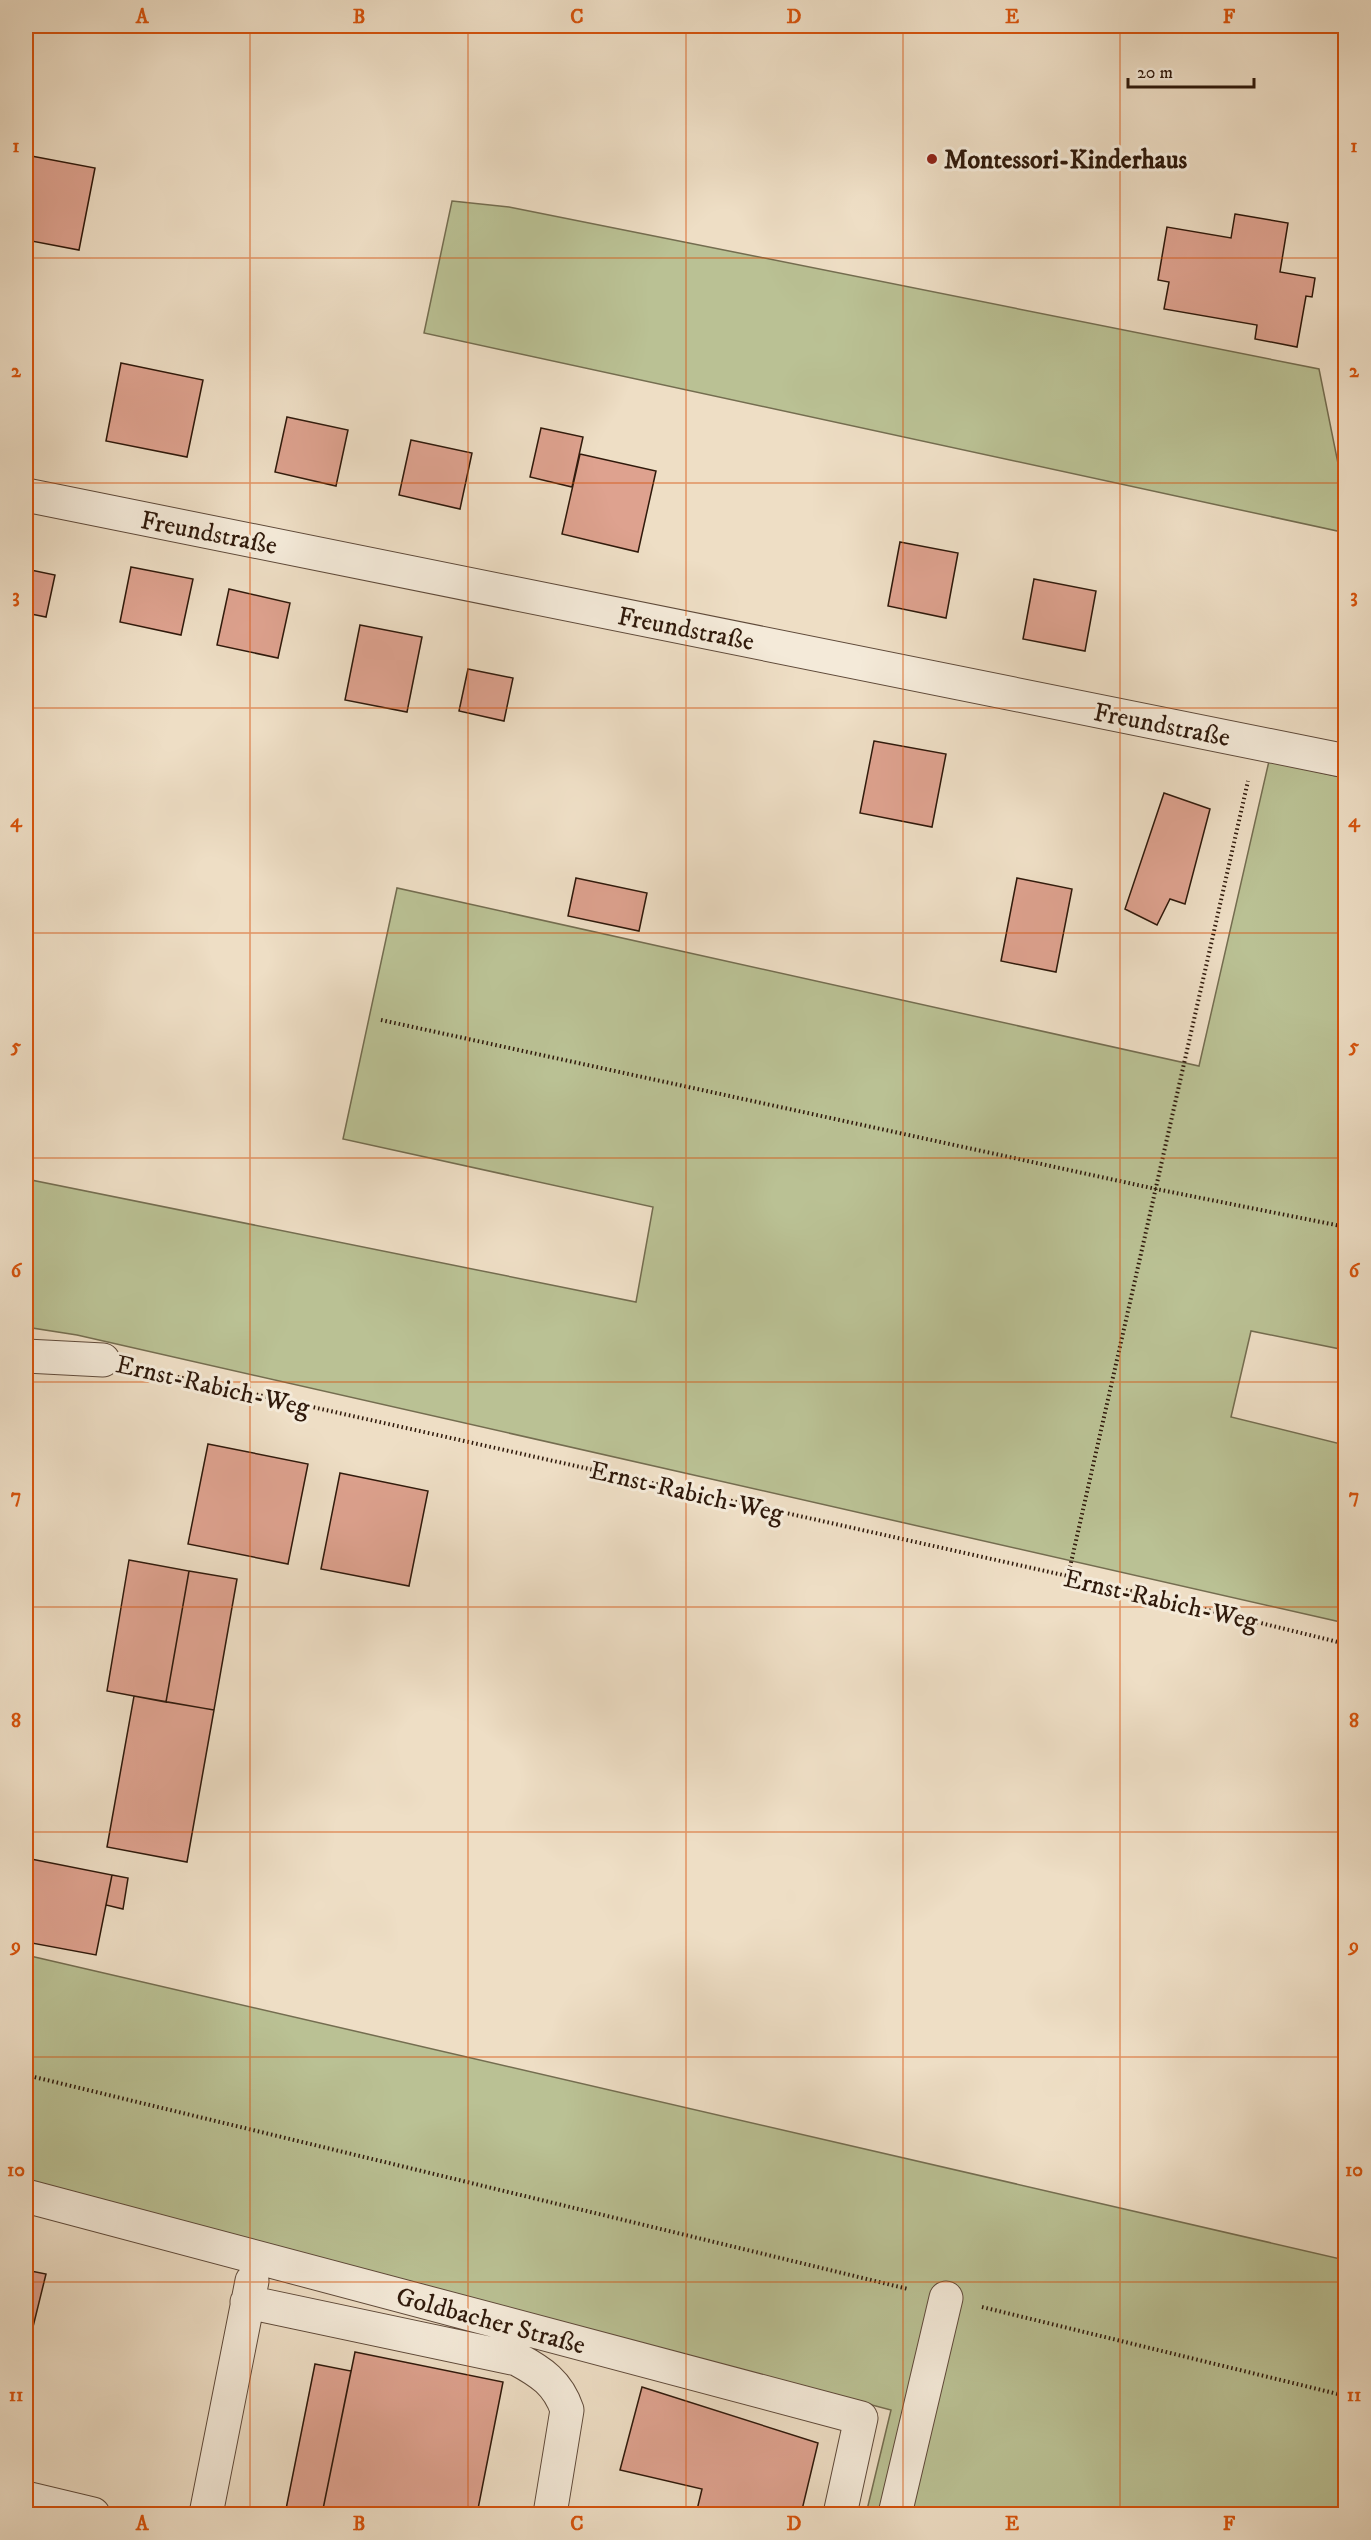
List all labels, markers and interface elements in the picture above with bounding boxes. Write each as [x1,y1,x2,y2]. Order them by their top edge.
text: A [135,5,150,30]
text: B [353,5,365,30]
text: C [570,5,584,30]
text: D [787,5,802,30]
text: E [1005,5,1019,30]
text: F [1223,5,1236,30]
scale bar [1128,51,1254,89]
text: 20 m [1137,62,1173,84]
text: 1 [12,134,20,159]
text: 1 [1350,134,1358,159]
place label: Montessori-Kinderhaus [944,144,1187,177]
marker: Montessori-Kinderhaus [925,152,939,166]
text: 2 [11,359,22,384]
text: 2 [1349,359,1360,384]
street label: Freundstraße [138,504,280,563]
text: 3 [12,584,20,609]
text: 3 [1350,584,1358,609]
street label: Freundstraße [615,600,757,659]
street label: Freundstraße [1091,696,1233,755]
text: 4 [10,809,23,834]
text: 4 [1348,809,1361,834]
text: 5 [10,1034,21,1059]
text: 5 [1348,1034,1359,1059]
text: 6 [11,1259,23,1284]
text: 6 [1349,1259,1361,1284]
street label: Ernst-Rabich-Weg [113,1348,313,1425]
street label: Ernst-Rabich-Weg [587,1454,787,1531]
text: 7 [11,1484,21,1509]
text: 7 [1349,1484,1359,1509]
street label: Ernst-Rabich-Weg [1061,1562,1261,1639]
text: 8 [11,1709,21,1734]
text: 8 [1349,1709,1359,1734]
text: 9 [9,1934,21,1959]
text: 9 [1347,1934,1359,1959]
text: 10 [7,2158,25,2183]
text: 10 [1345,2158,1363,2183]
street label: Goldbacher Straße [392,2280,589,2363]
text: 11 [9,2383,23,2408]
text: 11 [1347,2383,1361,2408]
text: A [135,2512,150,2537]
text: B [353,2512,365,2537]
text: C [570,2512,584,2537]
text: D [787,2512,802,2537]
text: E [1005,2512,1019,2537]
text: F [1223,2512,1236,2537]

